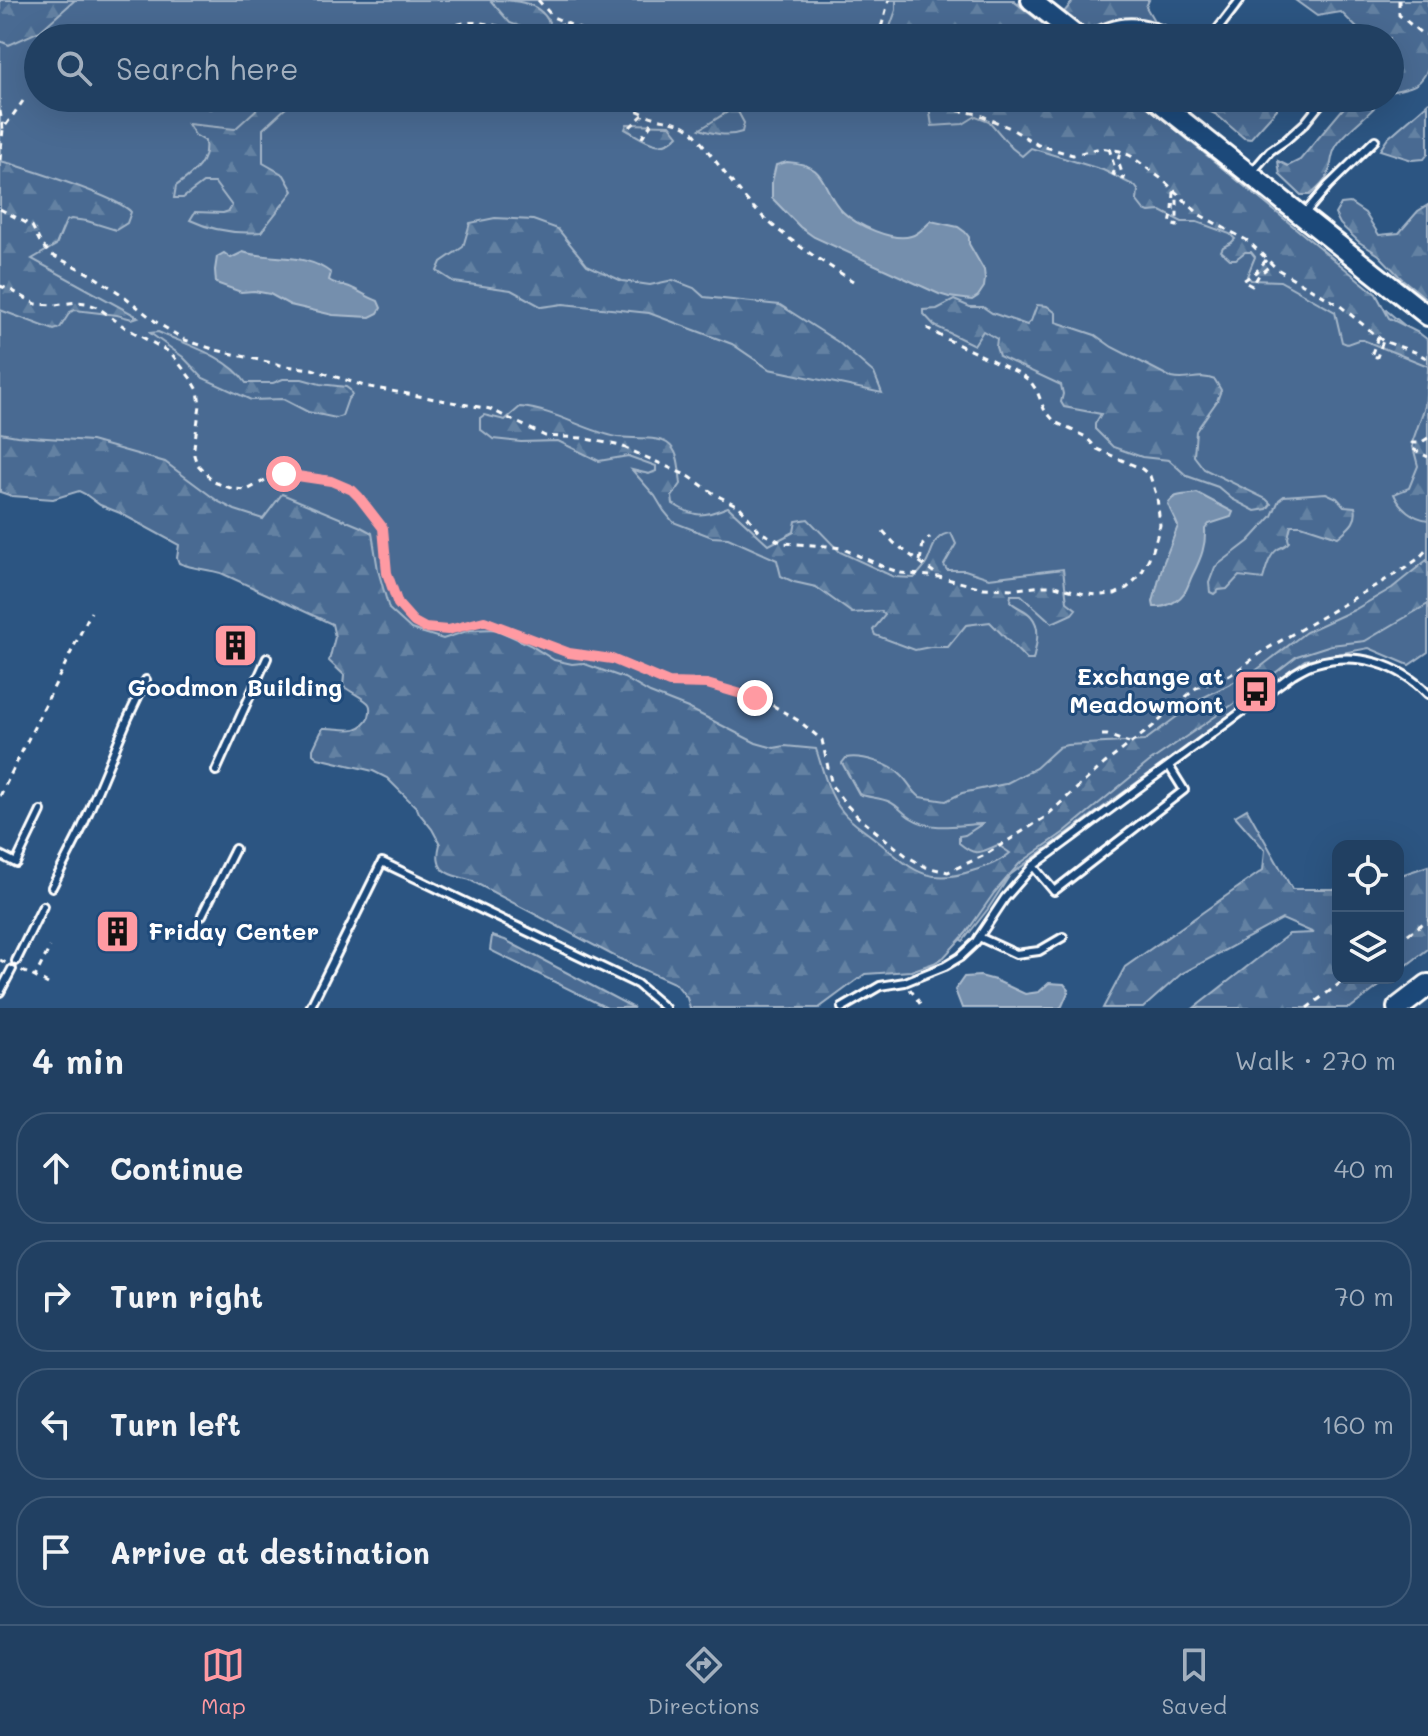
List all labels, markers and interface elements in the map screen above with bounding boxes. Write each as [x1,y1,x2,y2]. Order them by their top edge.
search box [24,24,1404,112]
icon: search [52,46,96,90]
text: Search here [116,48,299,88]
route start [266,456,302,492]
building icon: Goodmon Building [211,622,259,670]
place label: Exchange at Meadowmont [1069,660,1224,719]
bus stop icon: Exchange at Meadowmont [1231,667,1279,715]
place label: Goodmon Building [128,671,342,702]
route end [737,680,773,716]
map controls [1332,840,1404,984]
button: locate [1332,840,1404,912]
building icon: Friday Center [93,908,141,956]
button: layers [1332,912,1404,984]
place label: Friday Center [148,915,319,946]
text: 4 min [32,1038,124,1083]
text: Walk · 270 m [1235,1043,1396,1077]
icon: ahead [34,1146,78,1190]
text: Continue [110,1148,243,1188]
text: 40 m [1334,1151,1394,1185]
icon: right [34,1274,78,1318]
text: Turn right [110,1276,263,1316]
text: 70 m [1334,1279,1394,1313]
icon: left [34,1402,78,1446]
text: Turn left [110,1404,241,1444]
text: 160 m [1322,1407,1394,1441]
icon: arrive [34,1530,78,1574]
text: Arrive at destination [110,1532,430,1572]
tab: Map [201,1643,246,1720]
tab: Directions [648,1643,760,1720]
tab: Saved [1162,1643,1227,1720]

